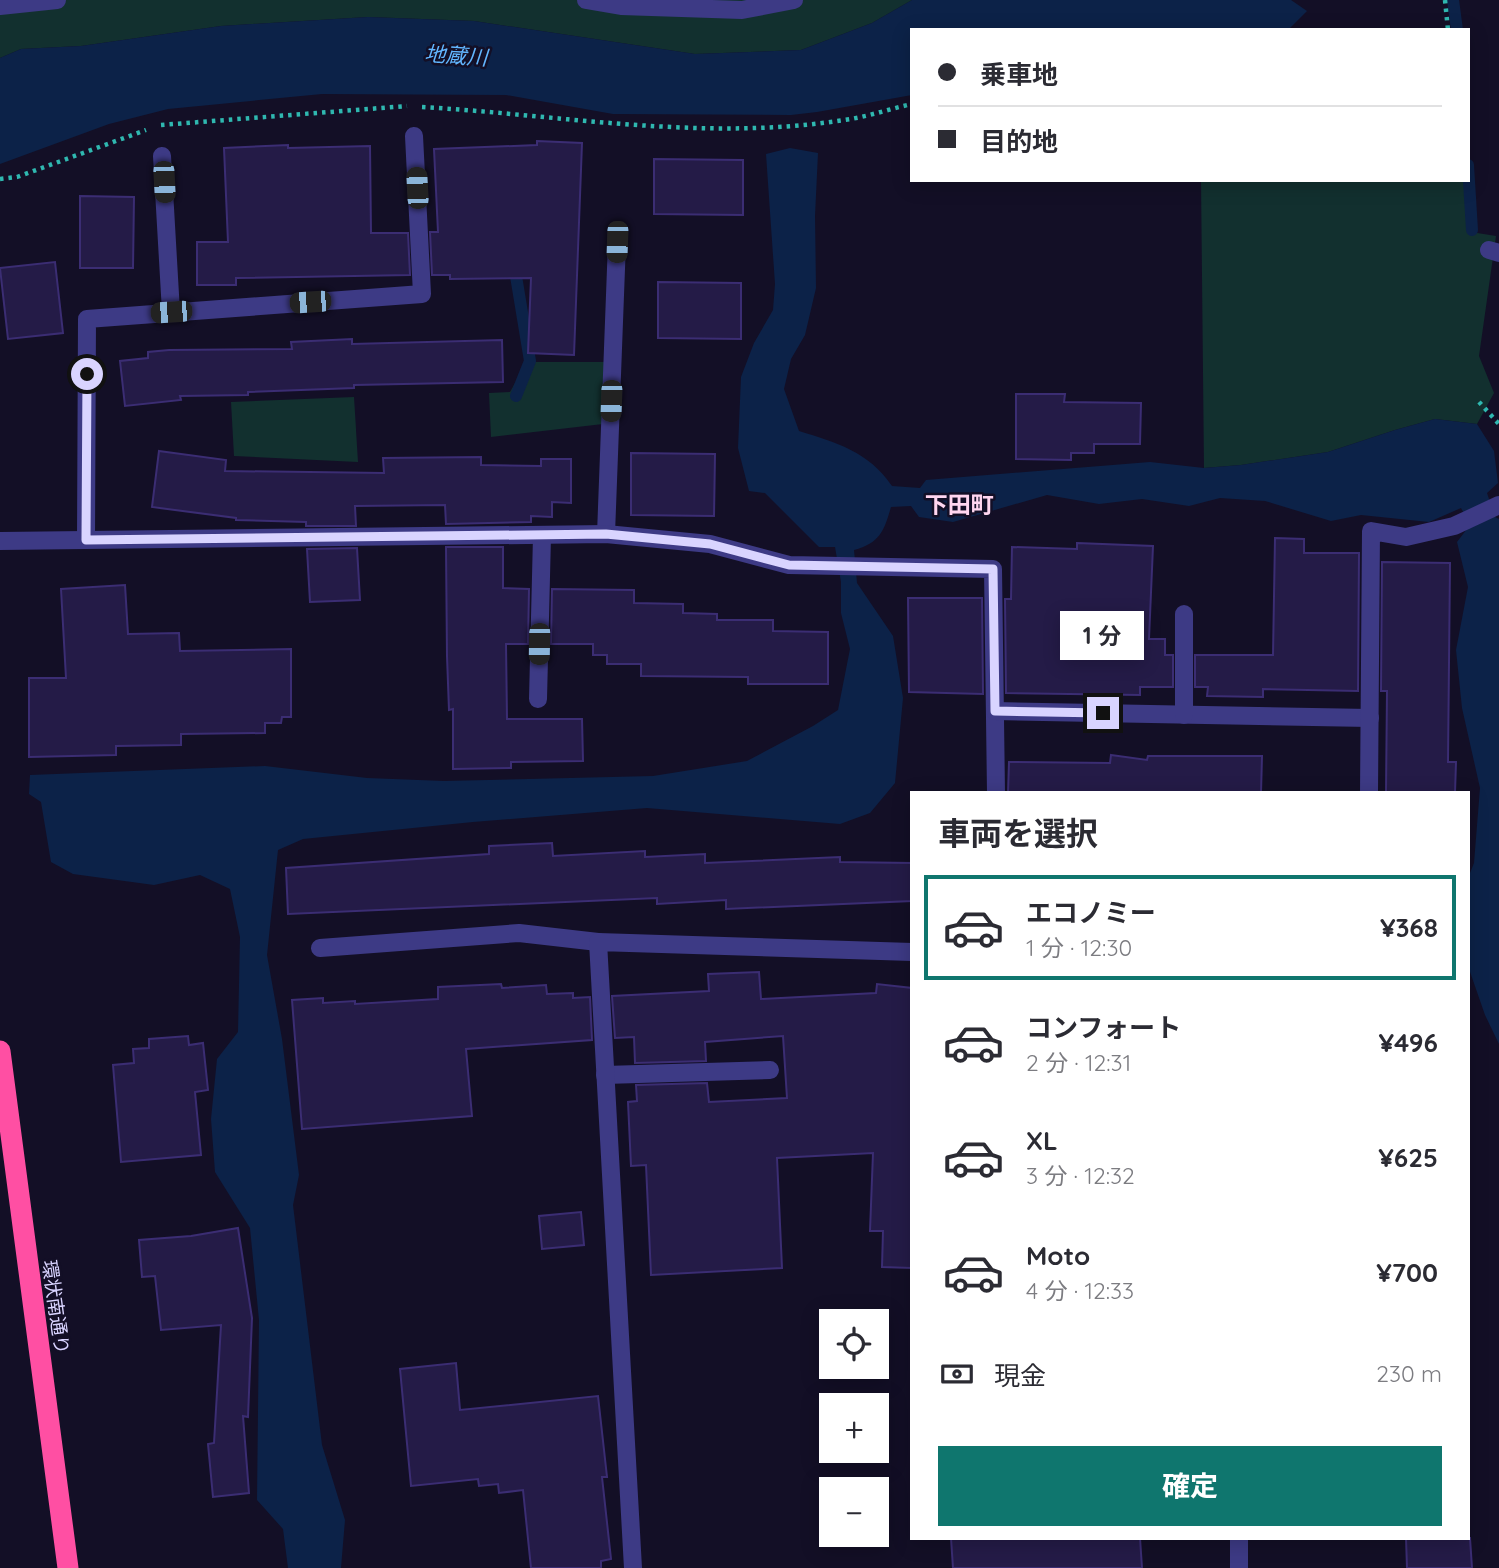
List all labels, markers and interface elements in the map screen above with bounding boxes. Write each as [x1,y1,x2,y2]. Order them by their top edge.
water label: 地蔵川 [424,40,490,70]
text: 乗車地 [980,58,1058,91]
text: 目的地 [980,125,1058,158]
car [153,160,176,204]
car [406,166,429,210]
car [606,221,629,263]
car [289,290,332,314]
car [150,300,193,324]
route start [71,358,103,390]
car [600,380,623,422]
district label: 下田町 [925,490,994,519]
callout: 1 分 [1061,612,1145,660]
text: 1 分 [1083,621,1121,650]
car [529,623,550,665]
route end [1087,697,1119,729]
text: 車両を選択 [938,813,1098,853]
icon: car [942,896,1005,959]
text: エコノミー [1026,896,1156,929]
text: ¥368 [1380,911,1438,944]
text: 1 分 · 12:30 [1026,933,1132,962]
icon: car [942,1011,1005,1074]
text: コンフォート [1026,1011,1181,1044]
text: ¥496 [1379,1026,1438,1059]
text: 2 分 · 12:31 [1026,1048,1131,1077]
text: XL [1026,1124,1058,1157]
icon: car [942,1126,1005,1189]
text: ¥625 [1378,1141,1438,1174]
text: 3 分 · 12:32 [1026,1161,1135,1190]
text: Moto [1026,1239,1090,1272]
icon: car [942,1241,1005,1304]
text: ¥700 [1376,1256,1438,1289]
street label: 環状南通り [38,1258,74,1356]
text: 4 分 · 12:33 [1026,1276,1134,1305]
map controls [819,1309,889,1547]
button: locate [819,1309,889,1379]
icon: cash [938,1355,976,1393]
text: 現金 [994,1359,1046,1392]
text: 230 m [1376,1359,1442,1388]
button: + [819,1393,889,1463]
button: 確定 [938,1446,1442,1526]
button: − [819,1477,889,1547]

